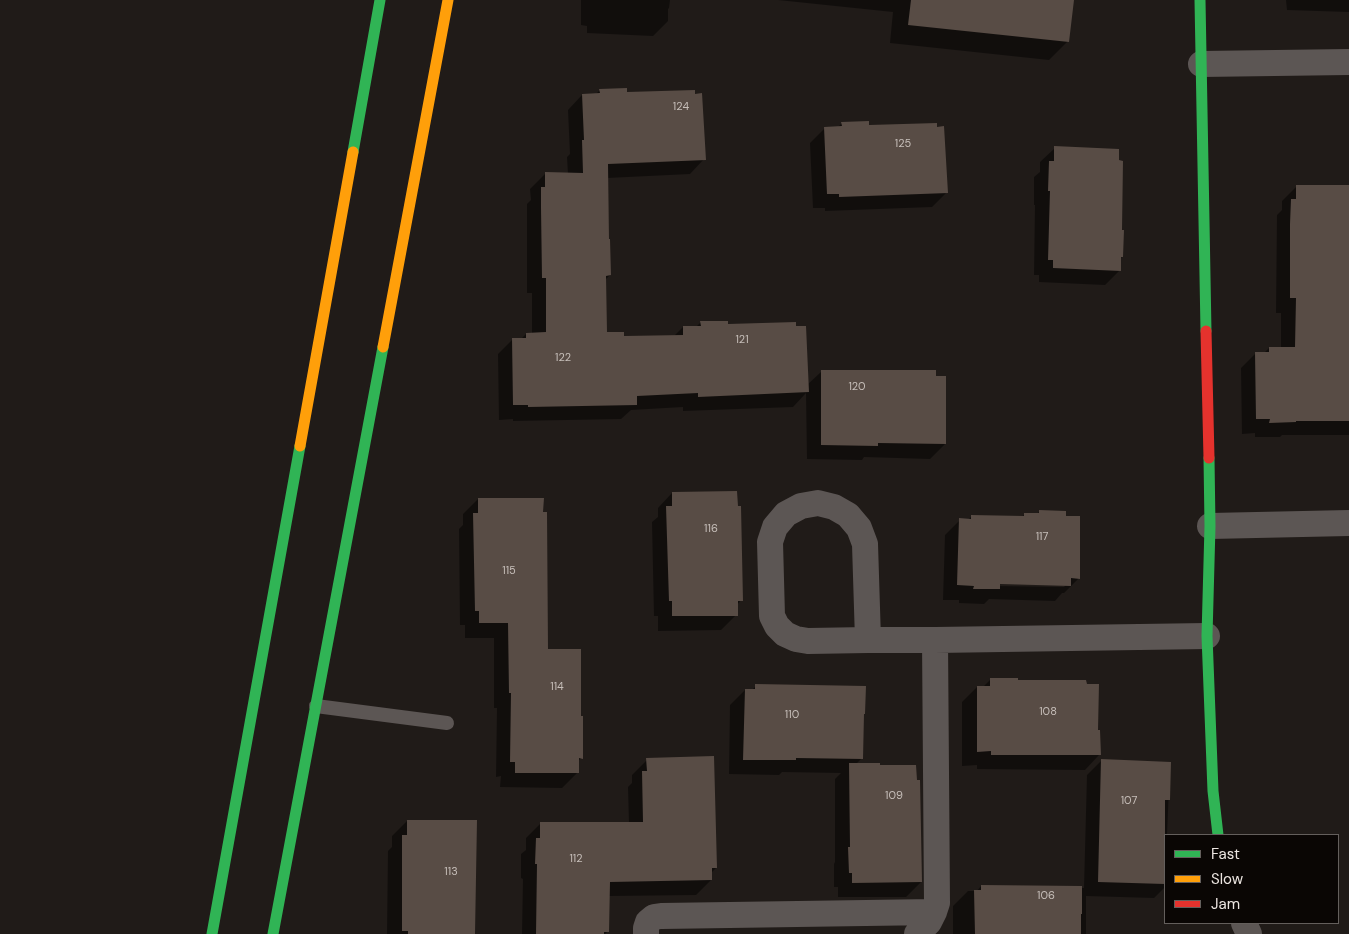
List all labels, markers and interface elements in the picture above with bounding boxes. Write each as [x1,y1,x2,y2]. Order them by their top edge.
house number: 124 [673,100,689,114]
house number: 125 [895,137,911,151]
house number: 121 [735,333,749,347]
house number: 122 [555,351,571,365]
house number: 120 [848,380,866,394]
house number: 116 [704,522,718,536]
house number: 117 [1036,530,1048,544]
house number: 115 [502,564,516,578]
house number: 114 [550,680,564,694]
house number: 108 [1039,705,1057,719]
house number: 110 [785,708,799,722]
house number: 109 [885,789,903,803]
house number: 107 [1121,794,1137,808]
legend [1164,834,1339,924]
text: Fast [1211,844,1240,864]
house number: 112 [569,852,583,866]
house number: 113 [444,865,458,879]
text: Slow [1211,869,1243,889]
house number: 106 [1037,889,1055,903]
text: Jam [1211,894,1240,914]

